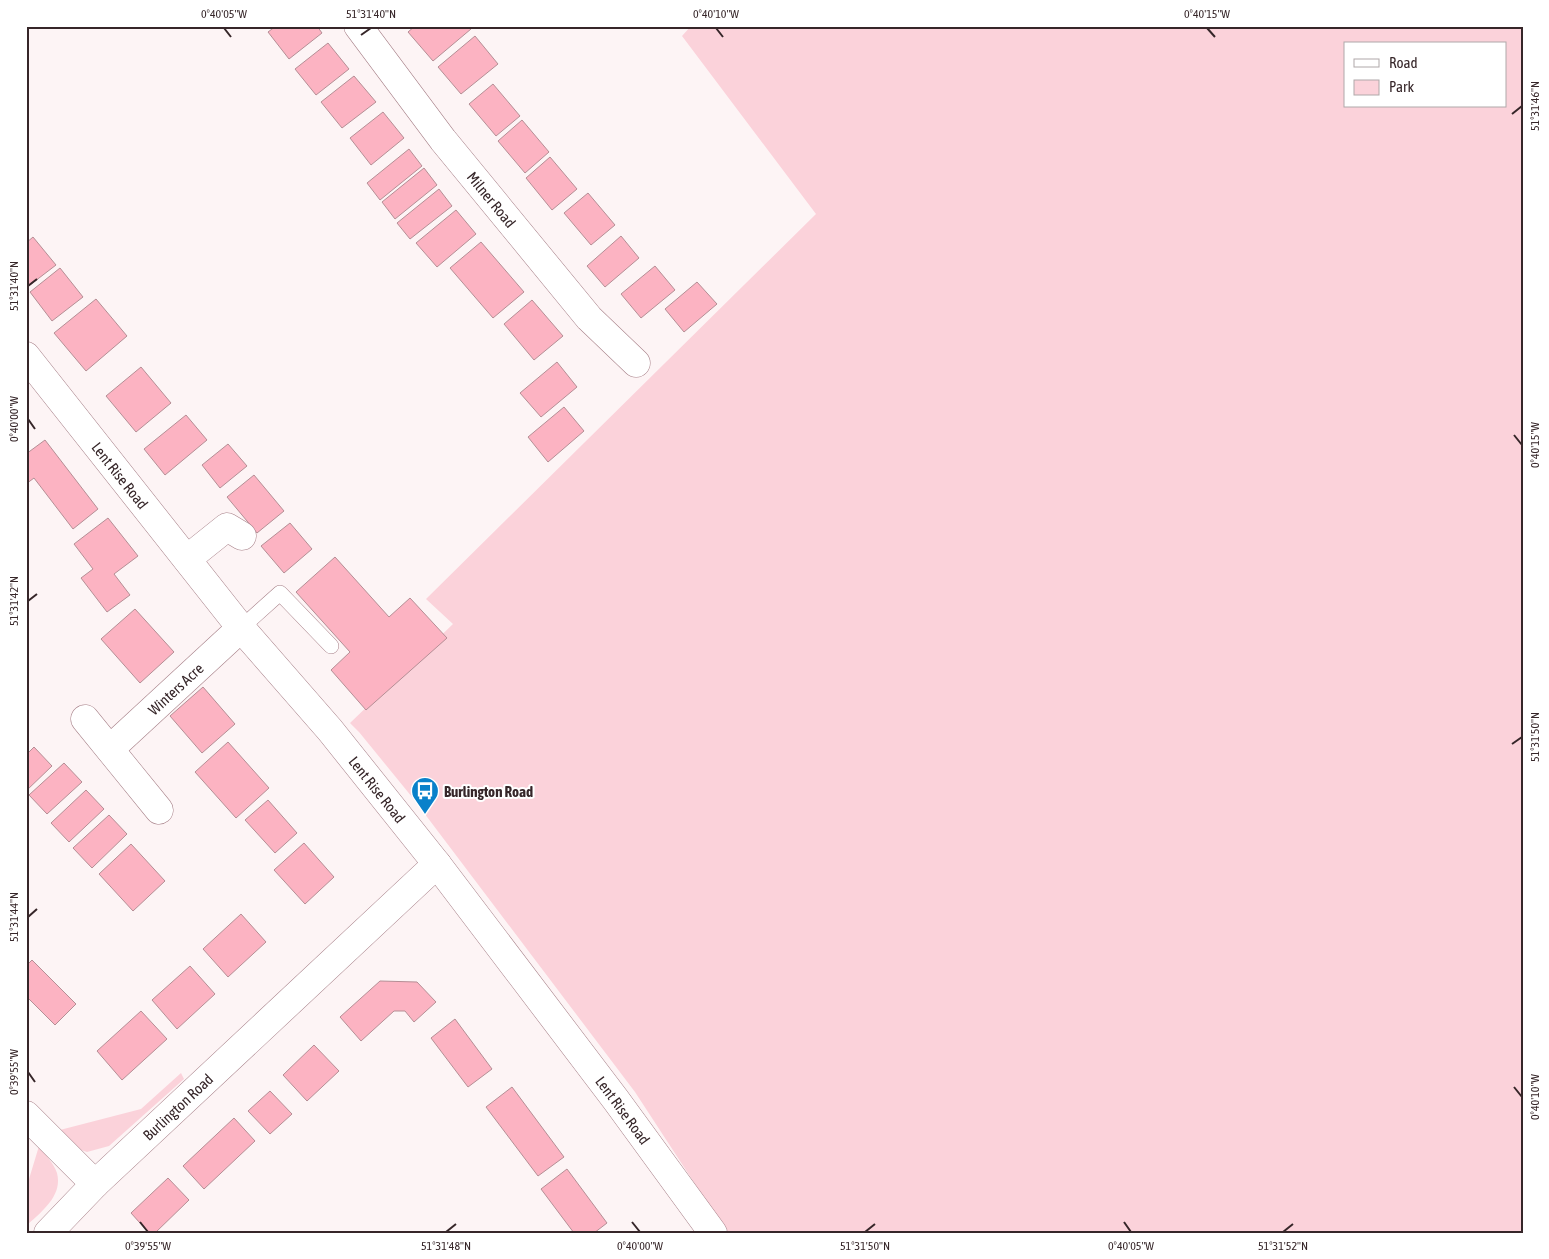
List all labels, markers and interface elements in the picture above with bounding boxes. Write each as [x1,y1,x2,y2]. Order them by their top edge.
text: 0°40'05"W [201,7,247,21]
text: 51°31'40"N [346,7,396,21]
text: 0°40'10"W [693,7,739,21]
text: 0°40'15"W [1184,7,1230,21]
legend [1344,42,1506,108]
text: Road [1389,54,1418,71]
text: Park [1389,78,1414,95]
text: 51°31'46"N [1528,81,1542,131]
street label: Milner Road [464,168,519,231]
text: 51°31'40"N [7,261,21,311]
text: 0°40'00"W [7,396,21,442]
text: 0°40'15"W [1528,422,1542,468]
street label: Lent Rise Road [89,439,152,512]
text: 51°31'42"N [7,576,21,626]
street label: Winters Acre [144,659,206,718]
text: 51°31'50"N [1528,712,1542,762]
street label: Lent Rise Road [346,753,409,826]
bus stop icon: Burlington Road [410,776,440,815]
place label: Burlington Road [444,783,533,800]
text: 51°31'44"N [7,892,21,942]
text: 0°39'55"W [7,1049,21,1095]
street label: Burlington Road [139,1070,216,1143]
street label: Lent Rise Road [592,1073,654,1147]
text: 0°40'10"W [1528,1074,1542,1120]
text: 0°39'55"W [125,1239,171,1253]
text: 51°31'48"N [421,1239,471,1253]
text: 0°40'00"W [617,1239,663,1253]
text: 51°31'50"N [840,1239,890,1253]
text: 0°40'05"W [1108,1239,1154,1253]
text: 51°31'52"N [1258,1239,1308,1253]

